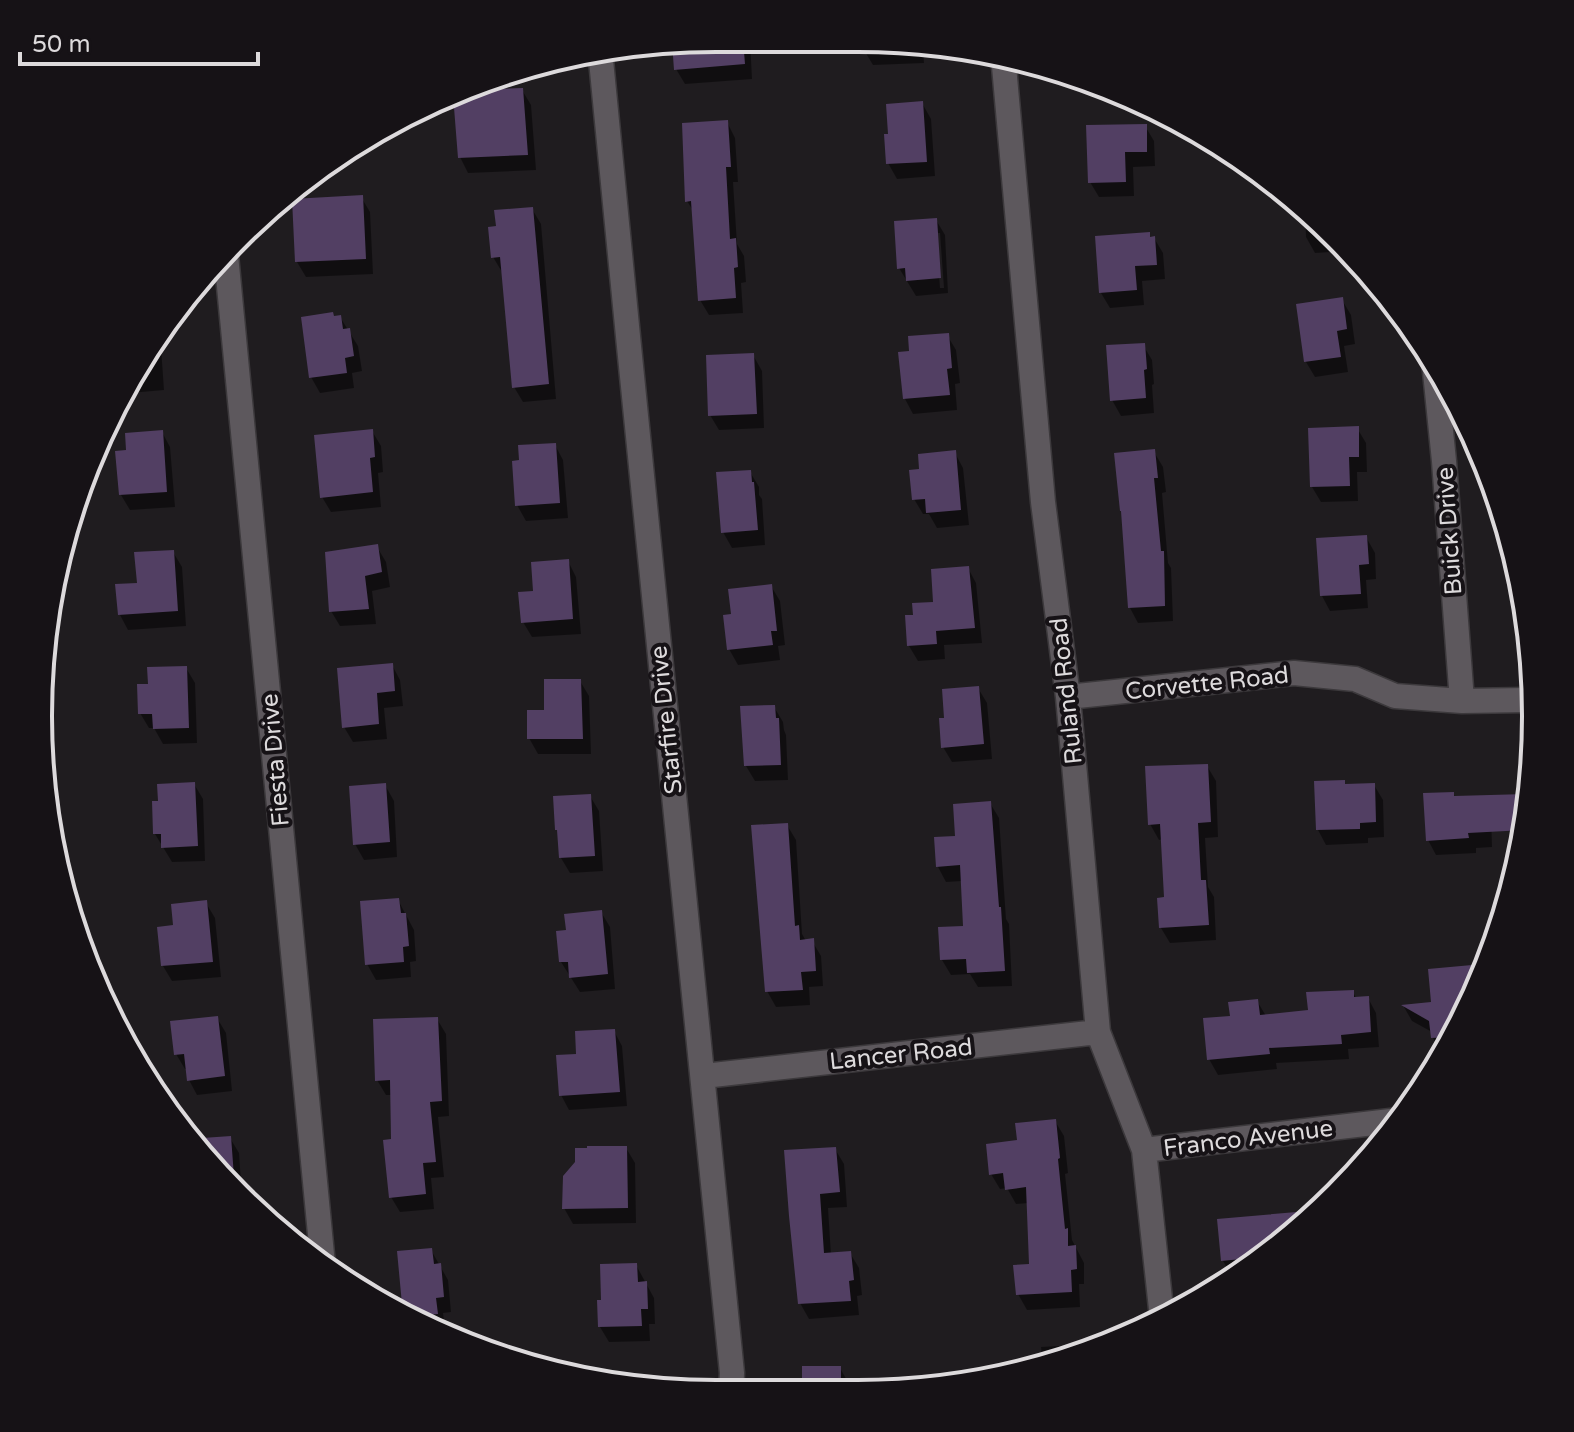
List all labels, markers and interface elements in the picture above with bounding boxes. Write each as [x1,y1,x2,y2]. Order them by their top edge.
scale bar [20,16,258,66]
text: 50 m [32,30,90,59]
street label: Buick Drive [1431,466,1468,596]
street label: Ruland Road [1044,616,1089,766]
street label: Starfire Drive [644,644,689,796]
street label: Corvette Road [1124,660,1290,707]
street label: Fiesta Drive [255,692,296,828]
street label: Lancer Road [828,1033,974,1076]
street label: Franco Avenue [1162,1114,1335,1163]

